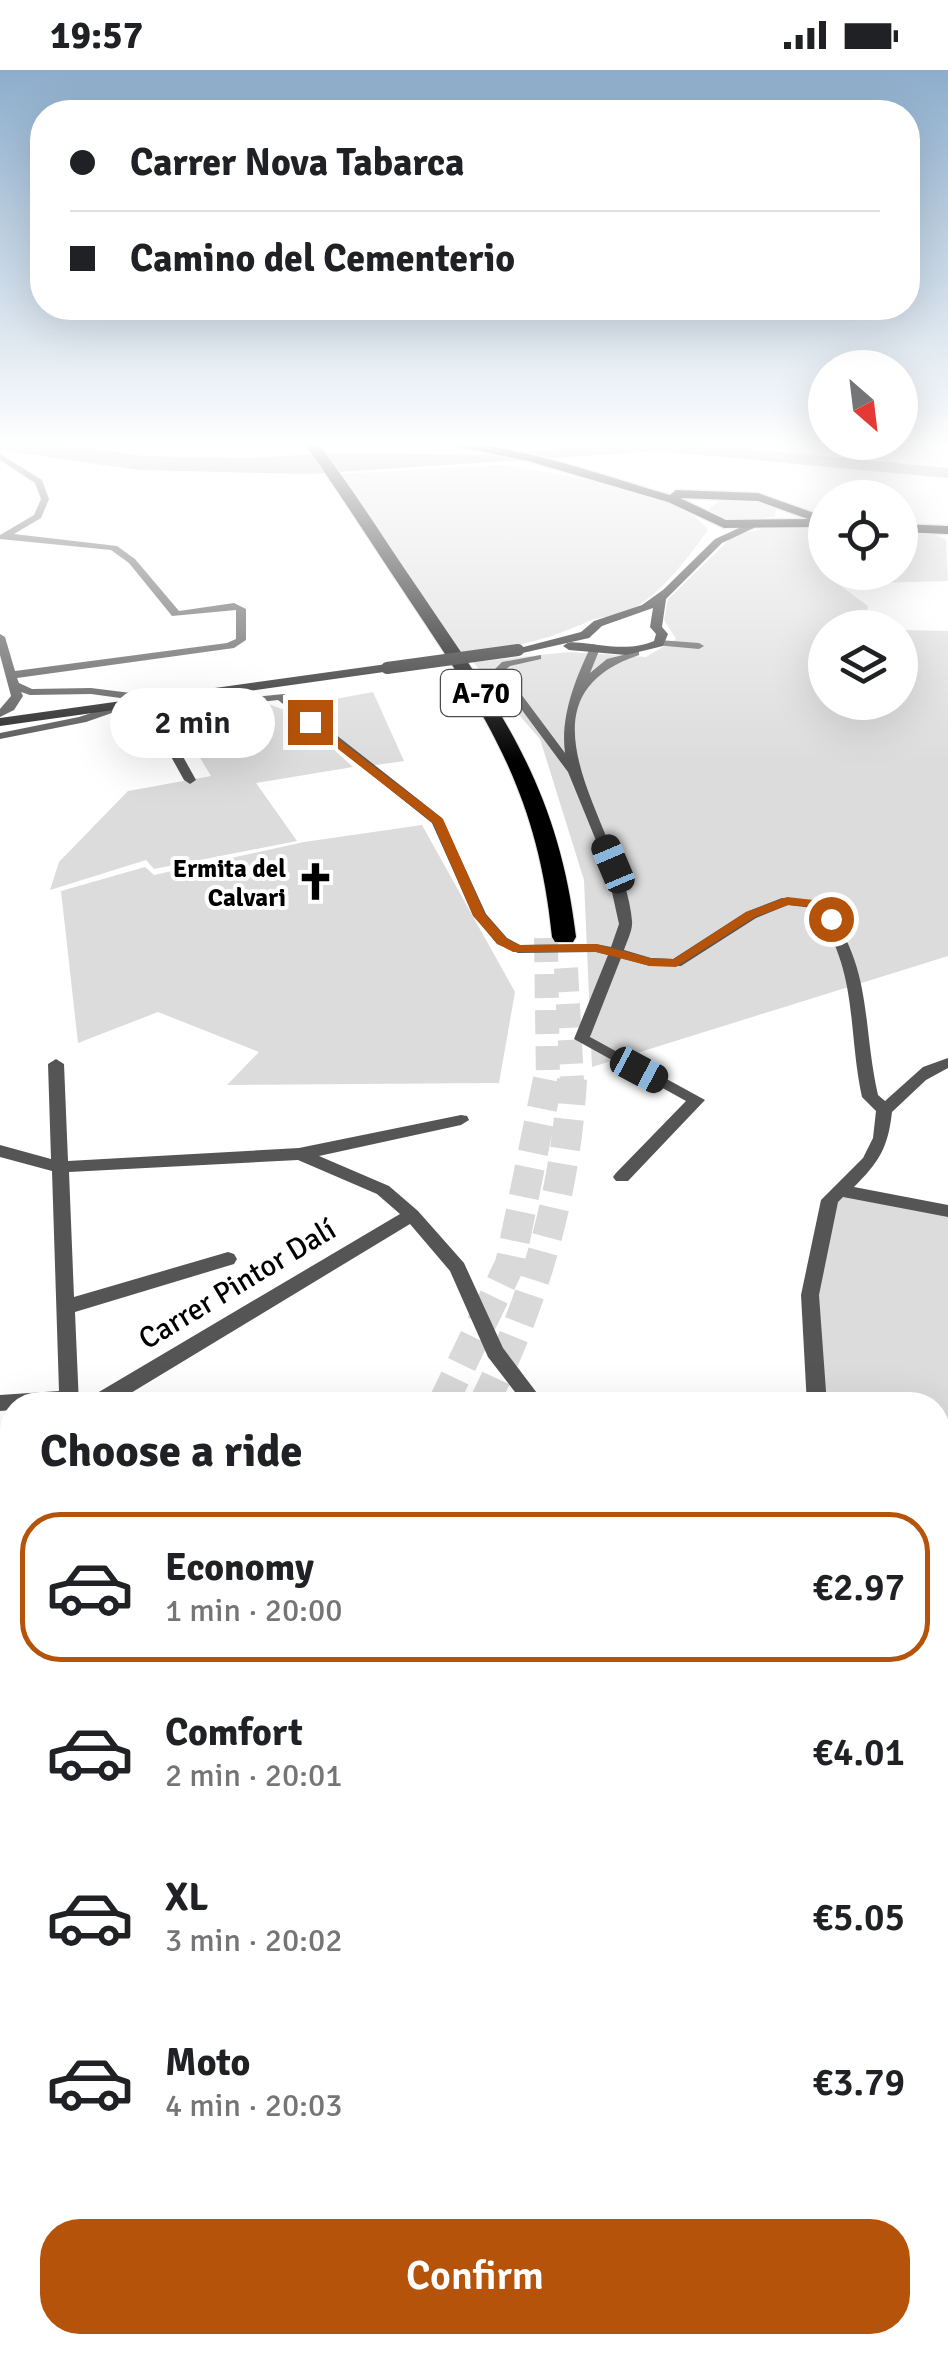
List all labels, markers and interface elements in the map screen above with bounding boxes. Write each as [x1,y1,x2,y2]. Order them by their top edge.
text: 19:57 [50,12,143,59]
text: Carrer Nova Tabarca [130,139,465,186]
text: Camino del Cementerio [130,235,515,282]
north arrow [808,350,918,460]
map controls [808,350,918,720]
button: locate [808,480,918,590]
button: layers [808,610,918,720]
road number: A-70 [441,670,521,716]
callout: 2 min [110,687,275,757]
route end [288,700,333,745]
text: 2 min [154,703,231,742]
car [587,831,639,897]
place label: Ermita del Calvari [173,853,286,913]
church icon: Ermita del Calvari [295,861,337,903]
route start [809,897,854,942]
car [605,1043,673,1097]
street label: Carrer Pintor Dalí [132,1211,343,1358]
text: Choose a ride [40,1424,303,1479]
icon: car [45,1542,135,1632]
text: Economy [165,1544,314,1591]
text: €2.97 [812,1564,905,1611]
text: 1 min · 20:00 [165,1591,343,1630]
icon: car [45,1707,135,1797]
text: Comfort [165,1709,303,1756]
text: €4.01 [812,1729,905,1776]
text: 2 min · 20:01 [165,1756,343,1795]
icon: car [45,1872,135,1962]
text: XL [165,1874,208,1921]
text: €5.05 [812,1894,905,1941]
text: 3 min · 20:02 [165,1921,343,1960]
icon: car [45,2037,135,2127]
text: Moto [165,2039,250,2086]
text: €3.79 [812,2059,905,2106]
text: 4 min · 20:03 [165,2086,343,2125]
button: Confirm [40,2219,910,2334]

